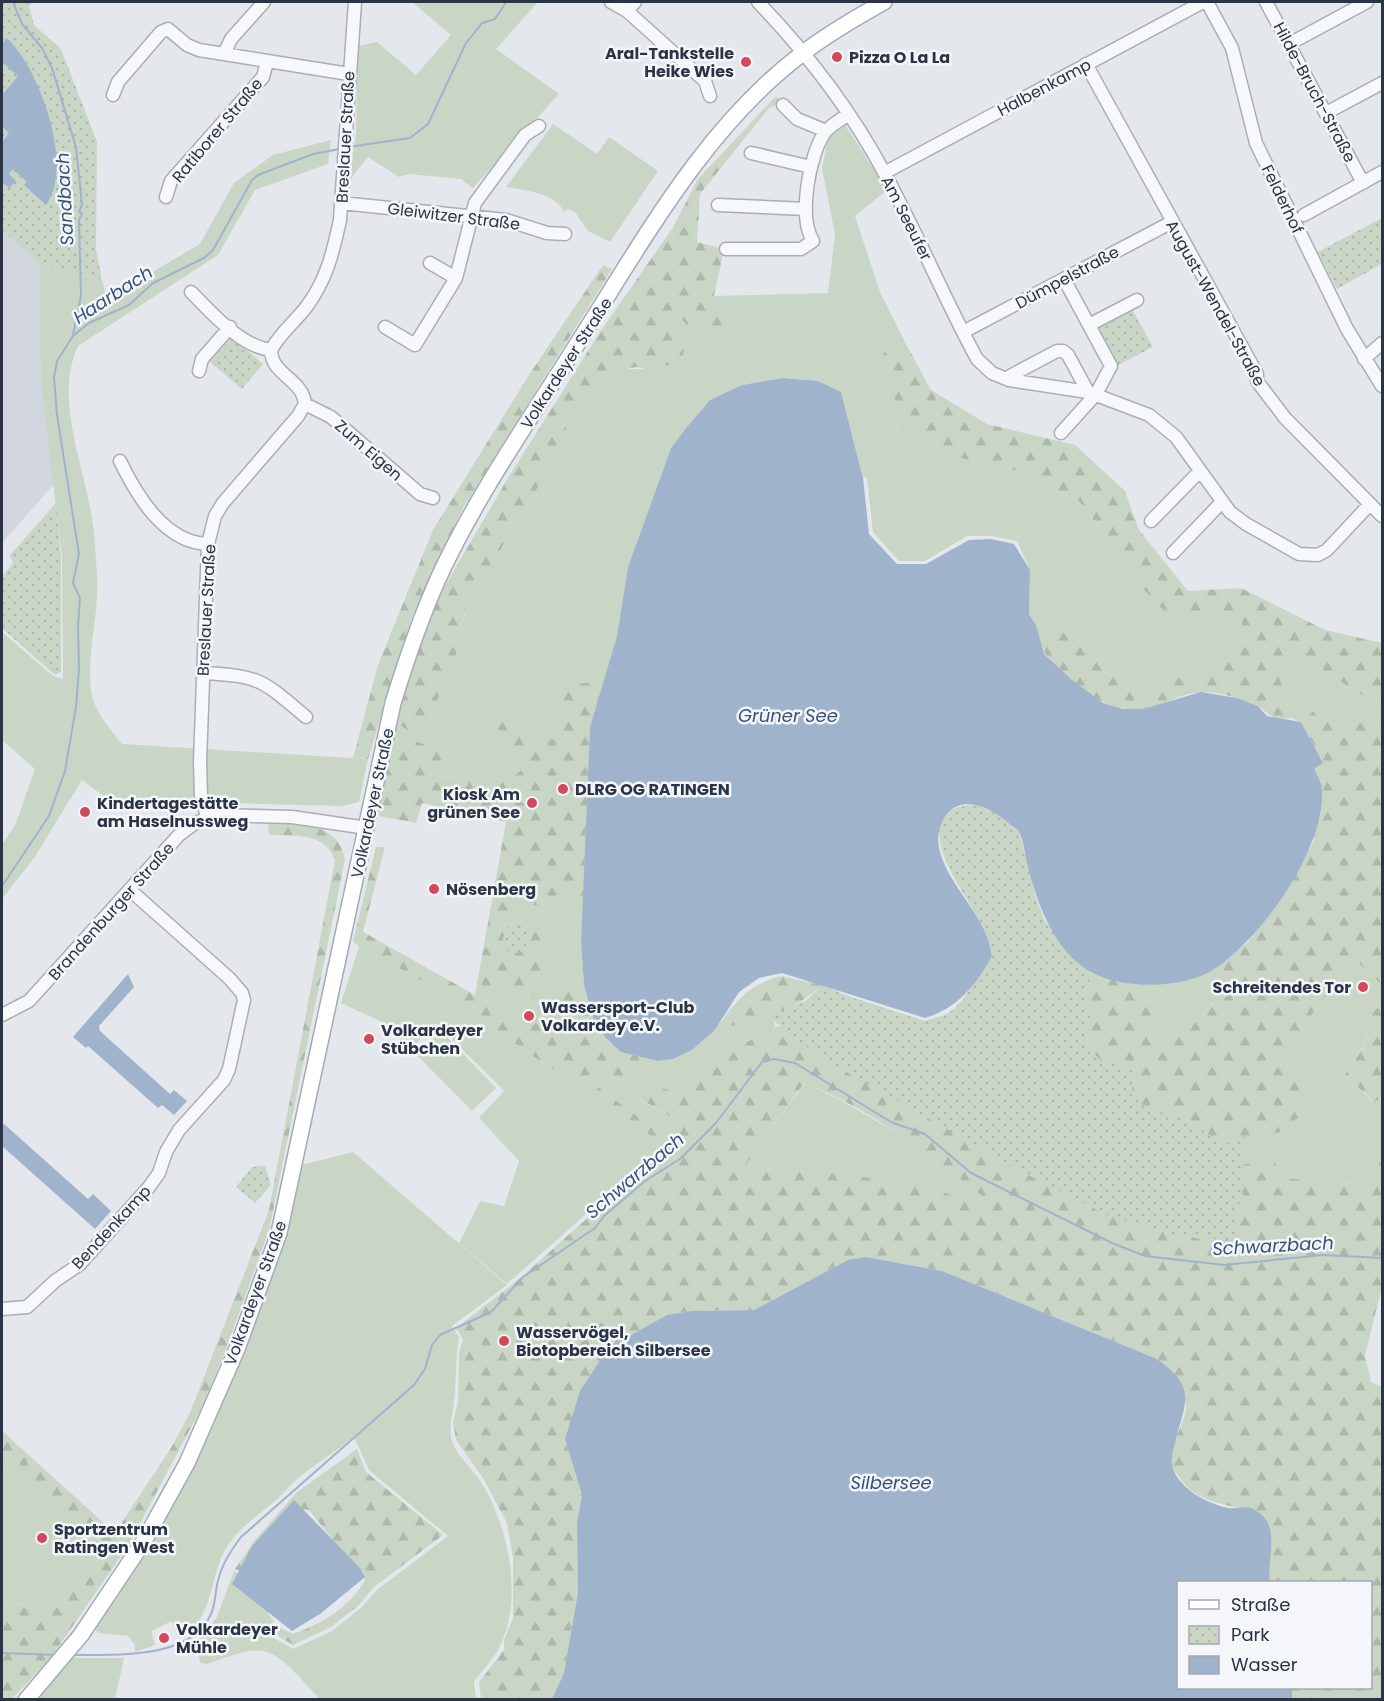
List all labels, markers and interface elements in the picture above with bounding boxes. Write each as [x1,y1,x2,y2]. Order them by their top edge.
street label: Hilde-Bruch-Straße [1268,18,1361,167]
place label: Aral-Tankstelle Heike Wies [605,42,734,83]
place label: Pizza O La La [849,46,950,69]
marker: Pizza O La La [830,50,844,64]
street label: Halbenkamp [993,53,1095,122]
marker: Aral-Tankstelle Heike Wies [739,55,753,69]
street label: Breslauer Straße [331,70,360,204]
street label: Ratiborer Straße [167,73,268,188]
water label: Sandbach [50,152,79,246]
street label: Felderhof [1256,161,1309,238]
street label: Am Seeufer [875,172,938,265]
street label: Gleiwitzer Straße [386,197,522,236]
street label: August-Wendel-Straße [1160,216,1271,391]
street label: Dümpelstraße [1011,240,1123,314]
water label: Haarbach [68,260,157,330]
street label: Volkardeyer Straße [515,293,618,434]
street label: Zum Eigen [330,415,407,486]
street label: Breslauer Straße [192,543,221,677]
water label: Grüner See [738,703,838,728]
street label: Volkardeyer Straße [345,726,400,880]
place label: DLRG OG RATINGEN [575,778,730,801]
marker: DLRG OG RATINGEN [556,782,570,796]
place label: Kiosk Am grünen See [427,783,520,824]
place label: Kindertagestätte am Haselnussweg [97,792,248,833]
marker: Kiosk Am grünen See [525,796,539,810]
marker: Kindertagestätte am Haselnussweg [78,805,92,819]
street label: Brandenburger Straße [43,837,180,985]
place label: Nösenberg [446,878,536,901]
marker: Nösenberg [427,882,441,896]
place label: Schreitendes Tor [1213,976,1351,999]
marker: Schreitendes Tor [1356,980,1370,994]
place label: Wassersport-Club Volkardey e.V. [541,996,695,1037]
marker: Wassersport-Club Volkardey e.V. [522,1009,536,1023]
place label: Volkardeyer Stübchen [381,1019,483,1060]
marker: Volkardeyer Stübchen [362,1032,376,1046]
water label: Schwarzbach [580,1127,689,1224]
street label: Bendenkamp [66,1180,156,1274]
street label: Volkardeyer Straße [219,1217,292,1369]
water label: Schwarzbach [1212,1230,1334,1261]
place label: Wasservögel, Biotopbereich Silbersee [516,1321,711,1362]
marker: Wasservögel, Biotopbereich Silbersee [497,1334,511,1348]
water label: Silbersee [850,1470,932,1495]
place label: Sportzentrum Ratingen West [54,1518,174,1559]
marker: Sportzentrum Ratingen West [35,1531,49,1545]
legend [1177,1581,1372,1689]
text: Straße [1231,1592,1290,1617]
place label: Volkardeyer Mühle [176,1618,278,1659]
text: Park [1231,1622,1270,1647]
marker: Volkardeyer Mühle [157,1631,171,1645]
text: Wasser [1231,1652,1298,1677]

